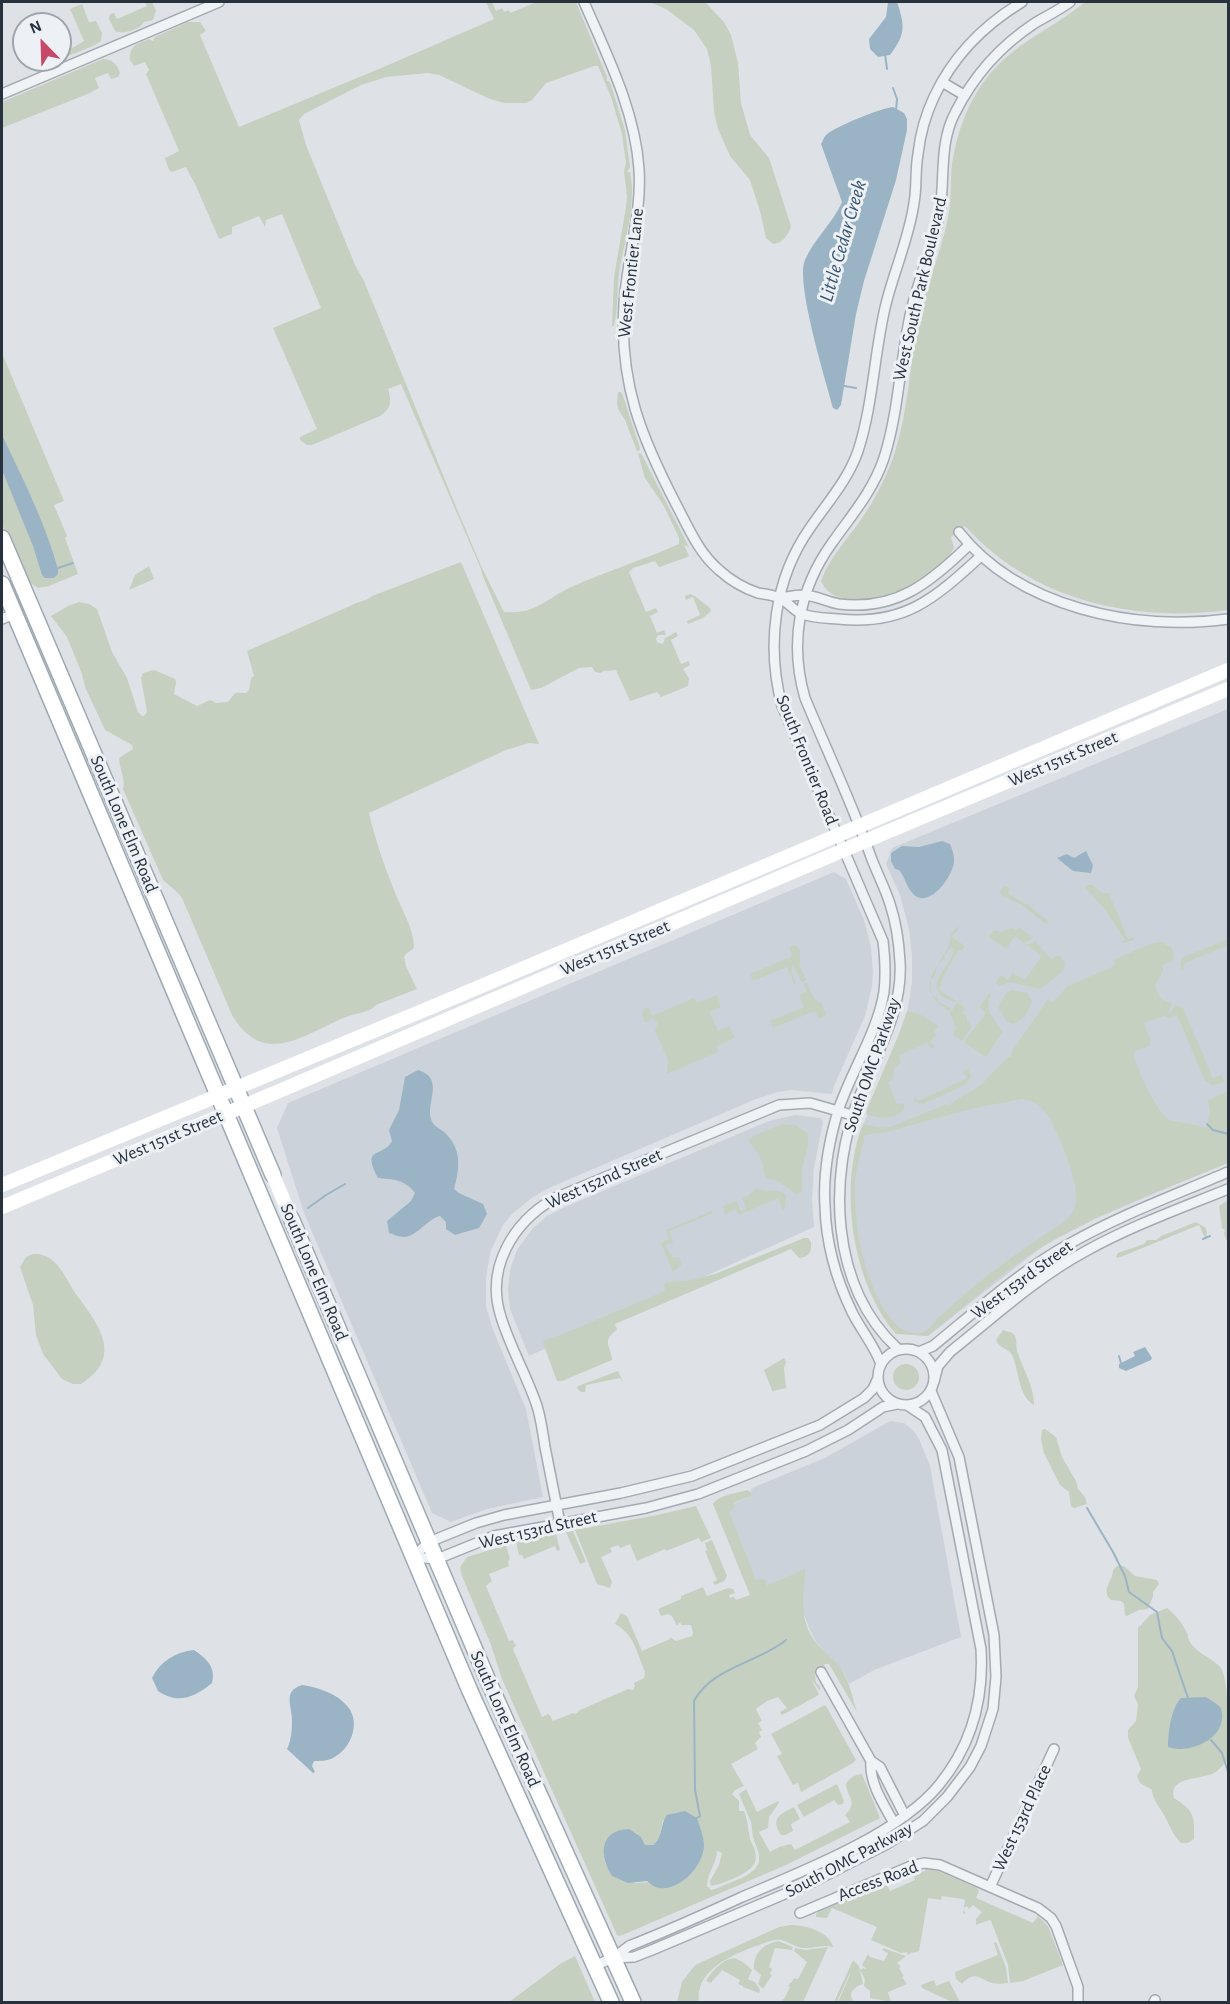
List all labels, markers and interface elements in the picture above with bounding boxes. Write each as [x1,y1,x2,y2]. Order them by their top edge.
north arrow [12,12,72,72]
text: N [28,18,44,37]
water label: Little Cedar Creek [814,177,872,305]
street label: West South Park Boulevard [888,195,952,383]
street label: West Frontier Lane [613,207,649,339]
street label: South Frontier Road [771,692,843,828]
street label: West 151st Street [1005,726,1121,792]
street label: South Lone Elm Road [85,752,163,896]
street label: West 151st Street [557,915,673,981]
street label: South OMC Parkway [839,995,905,1135]
street label: West 151st Street [110,1105,226,1171]
street label: West 152nd Street [543,1144,665,1214]
street label: South Lone Elm Road [275,1200,353,1344]
street label: West 153rd Street [967,1236,1077,1324]
street label: West 153rd Street [477,1506,599,1554]
street label: South Lone Elm Road [465,1647,545,1791]
street label: West 153rd Place [988,1761,1056,1875]
street label: South OMC Parkway [782,1817,916,1903]
street label: Access Road [835,1856,921,1906]

